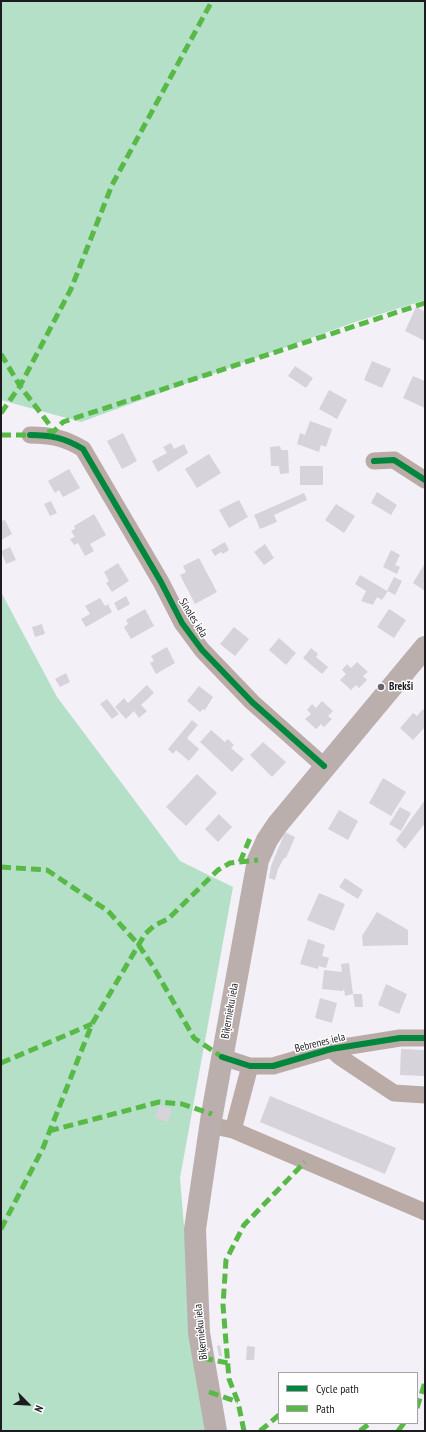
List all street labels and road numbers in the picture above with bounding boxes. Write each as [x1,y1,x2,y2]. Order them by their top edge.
street label: Sinoles iela [176,596,210,640]
street label: Biķernieku iela [219,982,241,1040]
street label: Bebrenes iela [293,1030,347,1056]
street label: Biķernieku iela [191,1303,211,1361]

